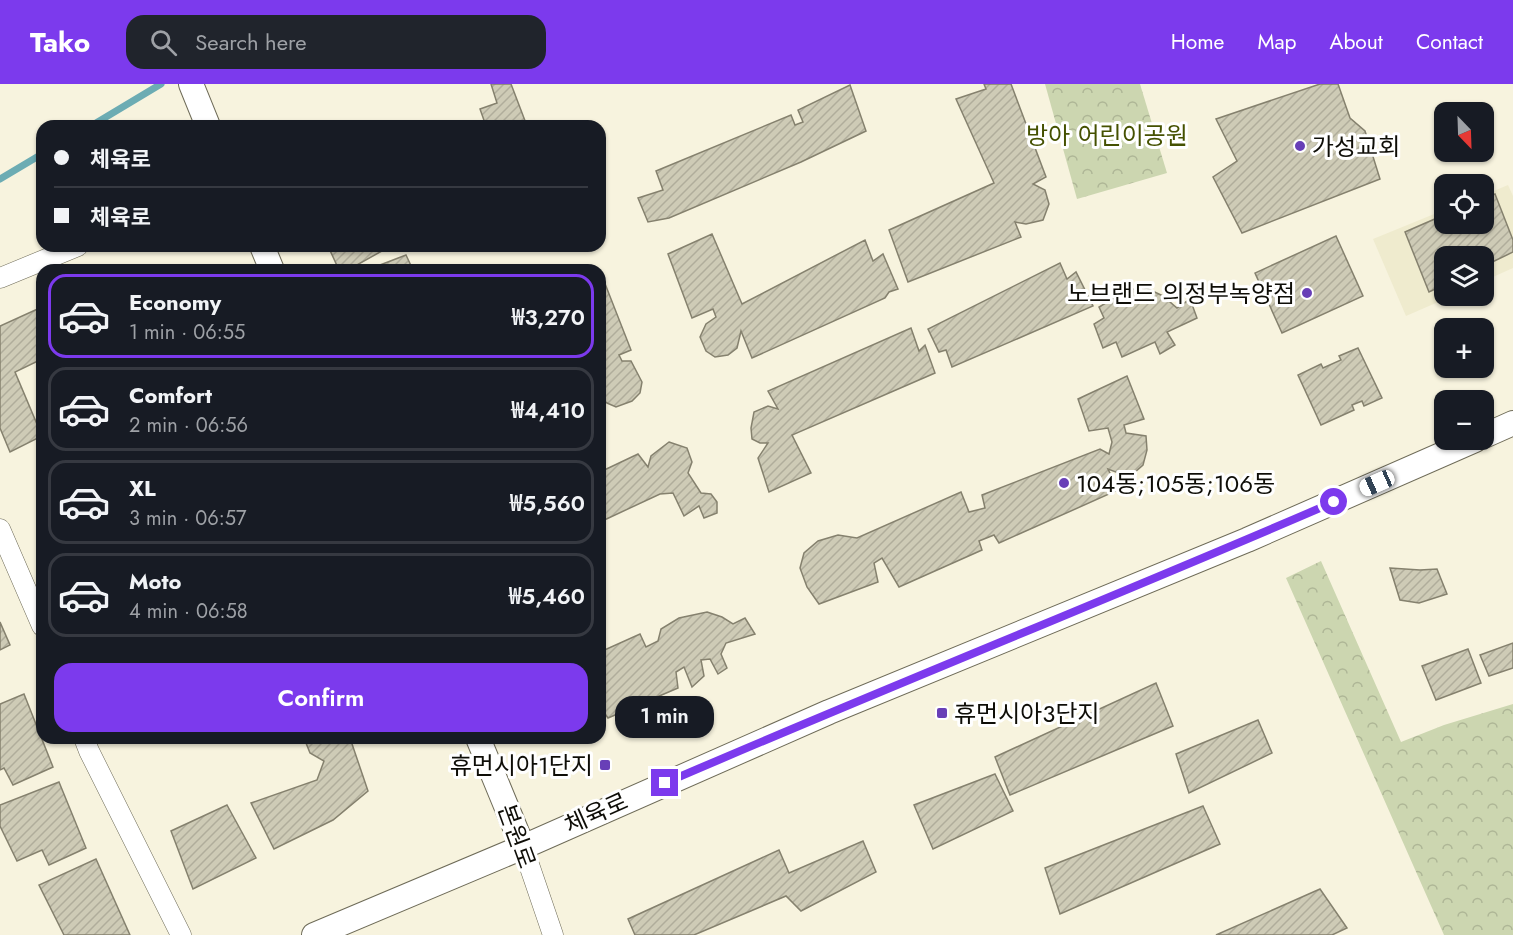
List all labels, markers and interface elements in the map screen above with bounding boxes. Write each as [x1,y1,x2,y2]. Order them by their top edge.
search box [126,15,546,69]
text: Tako [30,22,90,63]
icon: search [147,26,180,59]
text: Search here [195,26,307,58]
text: Home [1171,27,1224,57]
text: Map [1257,27,1297,57]
text: About [1330,27,1383,57]
text: Contact [1416,27,1483,57]
north arrow [1434,102,1494,162]
map controls [1434,102,1494,450]
park label: 방아 어린이공원 [1026,118,1188,153]
place label: 가성교회 [1312,129,1400,164]
marker: 가성교회 [1293,139,1307,153]
text: 체육로 [90,143,151,175]
button: locate [1434,174,1494,234]
text: 체육로 [90,201,151,233]
button: layers [1434,246,1494,306]
place label: 노브랜드 의정부녹양점 [1067,276,1295,311]
text: Economy [129,286,221,318]
marker: 노브랜드 의정부녹양점 [1300,286,1314,300]
icon: car [57,289,111,343]
text: ₩3,270 [512,301,585,333]
text: 1 min · 06:55 [129,318,245,347]
button: + [1434,318,1494,378]
text: Comfort [129,379,212,411]
icon: car [57,382,111,436]
button: − [1434,390,1494,450]
text: ₩4,410 [511,394,585,426]
text: 2 min · 06:56 [129,411,248,440]
place label: 104동;105동;106동 [1076,466,1275,501]
car [1357,467,1397,499]
text: XL [129,472,156,504]
icon: car [57,475,111,529]
marker: 104동;105동;106동 [1057,476,1071,490]
text: ₩5,560 [510,487,585,519]
route start [1320,488,1347,515]
text: 3 min · 06:57 [129,504,247,533]
text: Moto [129,565,182,597]
icon: car [57,568,111,622]
text: ₩5,460 [509,580,585,612]
text: 4 min · 06:58 [129,597,248,626]
button: Confirm [54,663,588,732]
callout: 1 min [616,696,714,738]
place label: 휴먼시아3단지 [954,696,1100,731]
text: 1 min [640,702,689,731]
marker: 휴먼시아3단지 [935,706,949,720]
place label: 휴먼시아1단지 [450,748,593,783]
marker: 휴먼시아1단지 [598,758,612,772]
route end [651,769,678,796]
street label: 체육로 [559,784,633,842]
street label: 본원로 [489,799,545,873]

